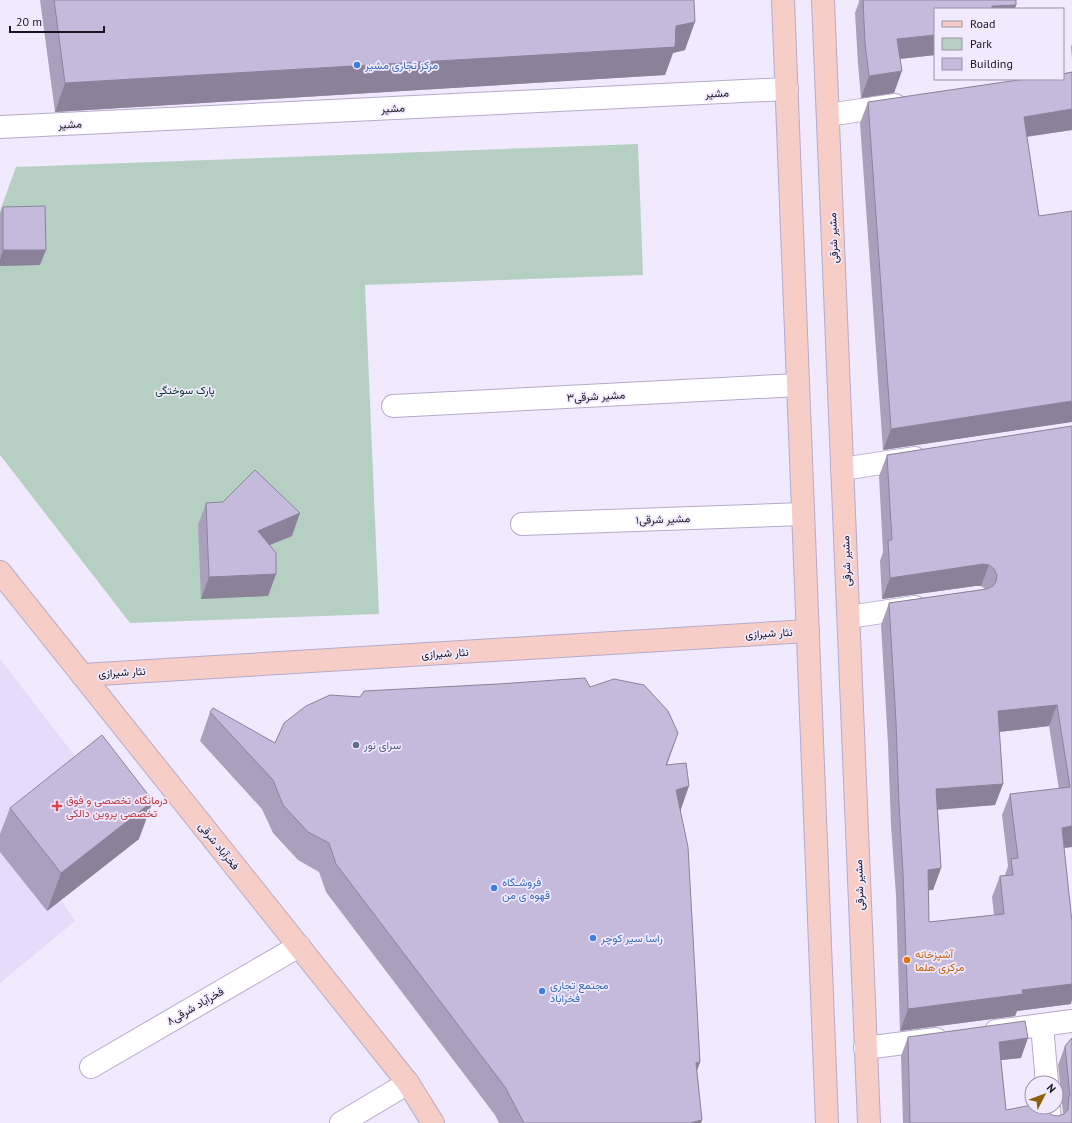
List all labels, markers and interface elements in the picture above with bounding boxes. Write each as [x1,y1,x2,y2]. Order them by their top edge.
scale bar [10,8,104,34]
legend [934,8,1064,80]
text: 20 m [16,14,42,29]
text: Road [970,16,995,31]
text: Park [970,36,992,51]
text: Building [970,56,1013,71]
place label: مرکز تجاری مشیر [364,58,438,72]
marker: مرکز تجاری مشیر [352,60,362,70]
street label: مشیر [704,85,729,101]
street label: مشیر [380,100,405,116]
street label: مشیر [57,116,82,132]
street label: مشیر شرقی [825,212,841,264]
park label: پارک سوختگی [155,383,215,398]
street label: ۳مشیر شرقی [567,387,626,405]
street label: ۱مشیر شرقی [636,511,690,527]
street label: مشیر شرقی [838,535,854,587]
street label: نثار شیرازی [745,625,793,641]
street label: نثار شیرازی [421,645,469,661]
street label: نثار شیرازی [98,664,146,680]
place label: سرای نور [363,738,402,752]
marker: سرای نور [351,740,361,750]
place label: درمانگاه تخصصی و فوق تخصصی پروین دالکی [66,793,168,821]
marker: درمانگاه تخصصی و فوق تخصصی پروین دالکی [51,800,63,812]
street label: فخرآباد شرقی [196,819,242,873]
street label: مشیر شرقی [851,859,867,911]
place label: فروشـگاه قهوه ی من [502,875,550,902]
marker: فروشـگاه قهوه ی من [489,883,499,893]
place label: راسا سیر کوچر [600,931,663,946]
marker: راسا سیر کوچر [588,933,598,943]
place label: آشپزخانه مرکزی هلما [915,947,964,974]
marker: آشپزخانه مرکزی هلما [902,955,912,965]
place label: مجتمع تجاری فخراباد [550,978,609,1005]
street label: فخرآباد شرقی۸ [164,984,226,1028]
marker: مجتمع تجاری فخراباد [537,986,547,996]
north arrow [1024,1075,1064,1115]
text: N [1044,1081,1059,1096]

